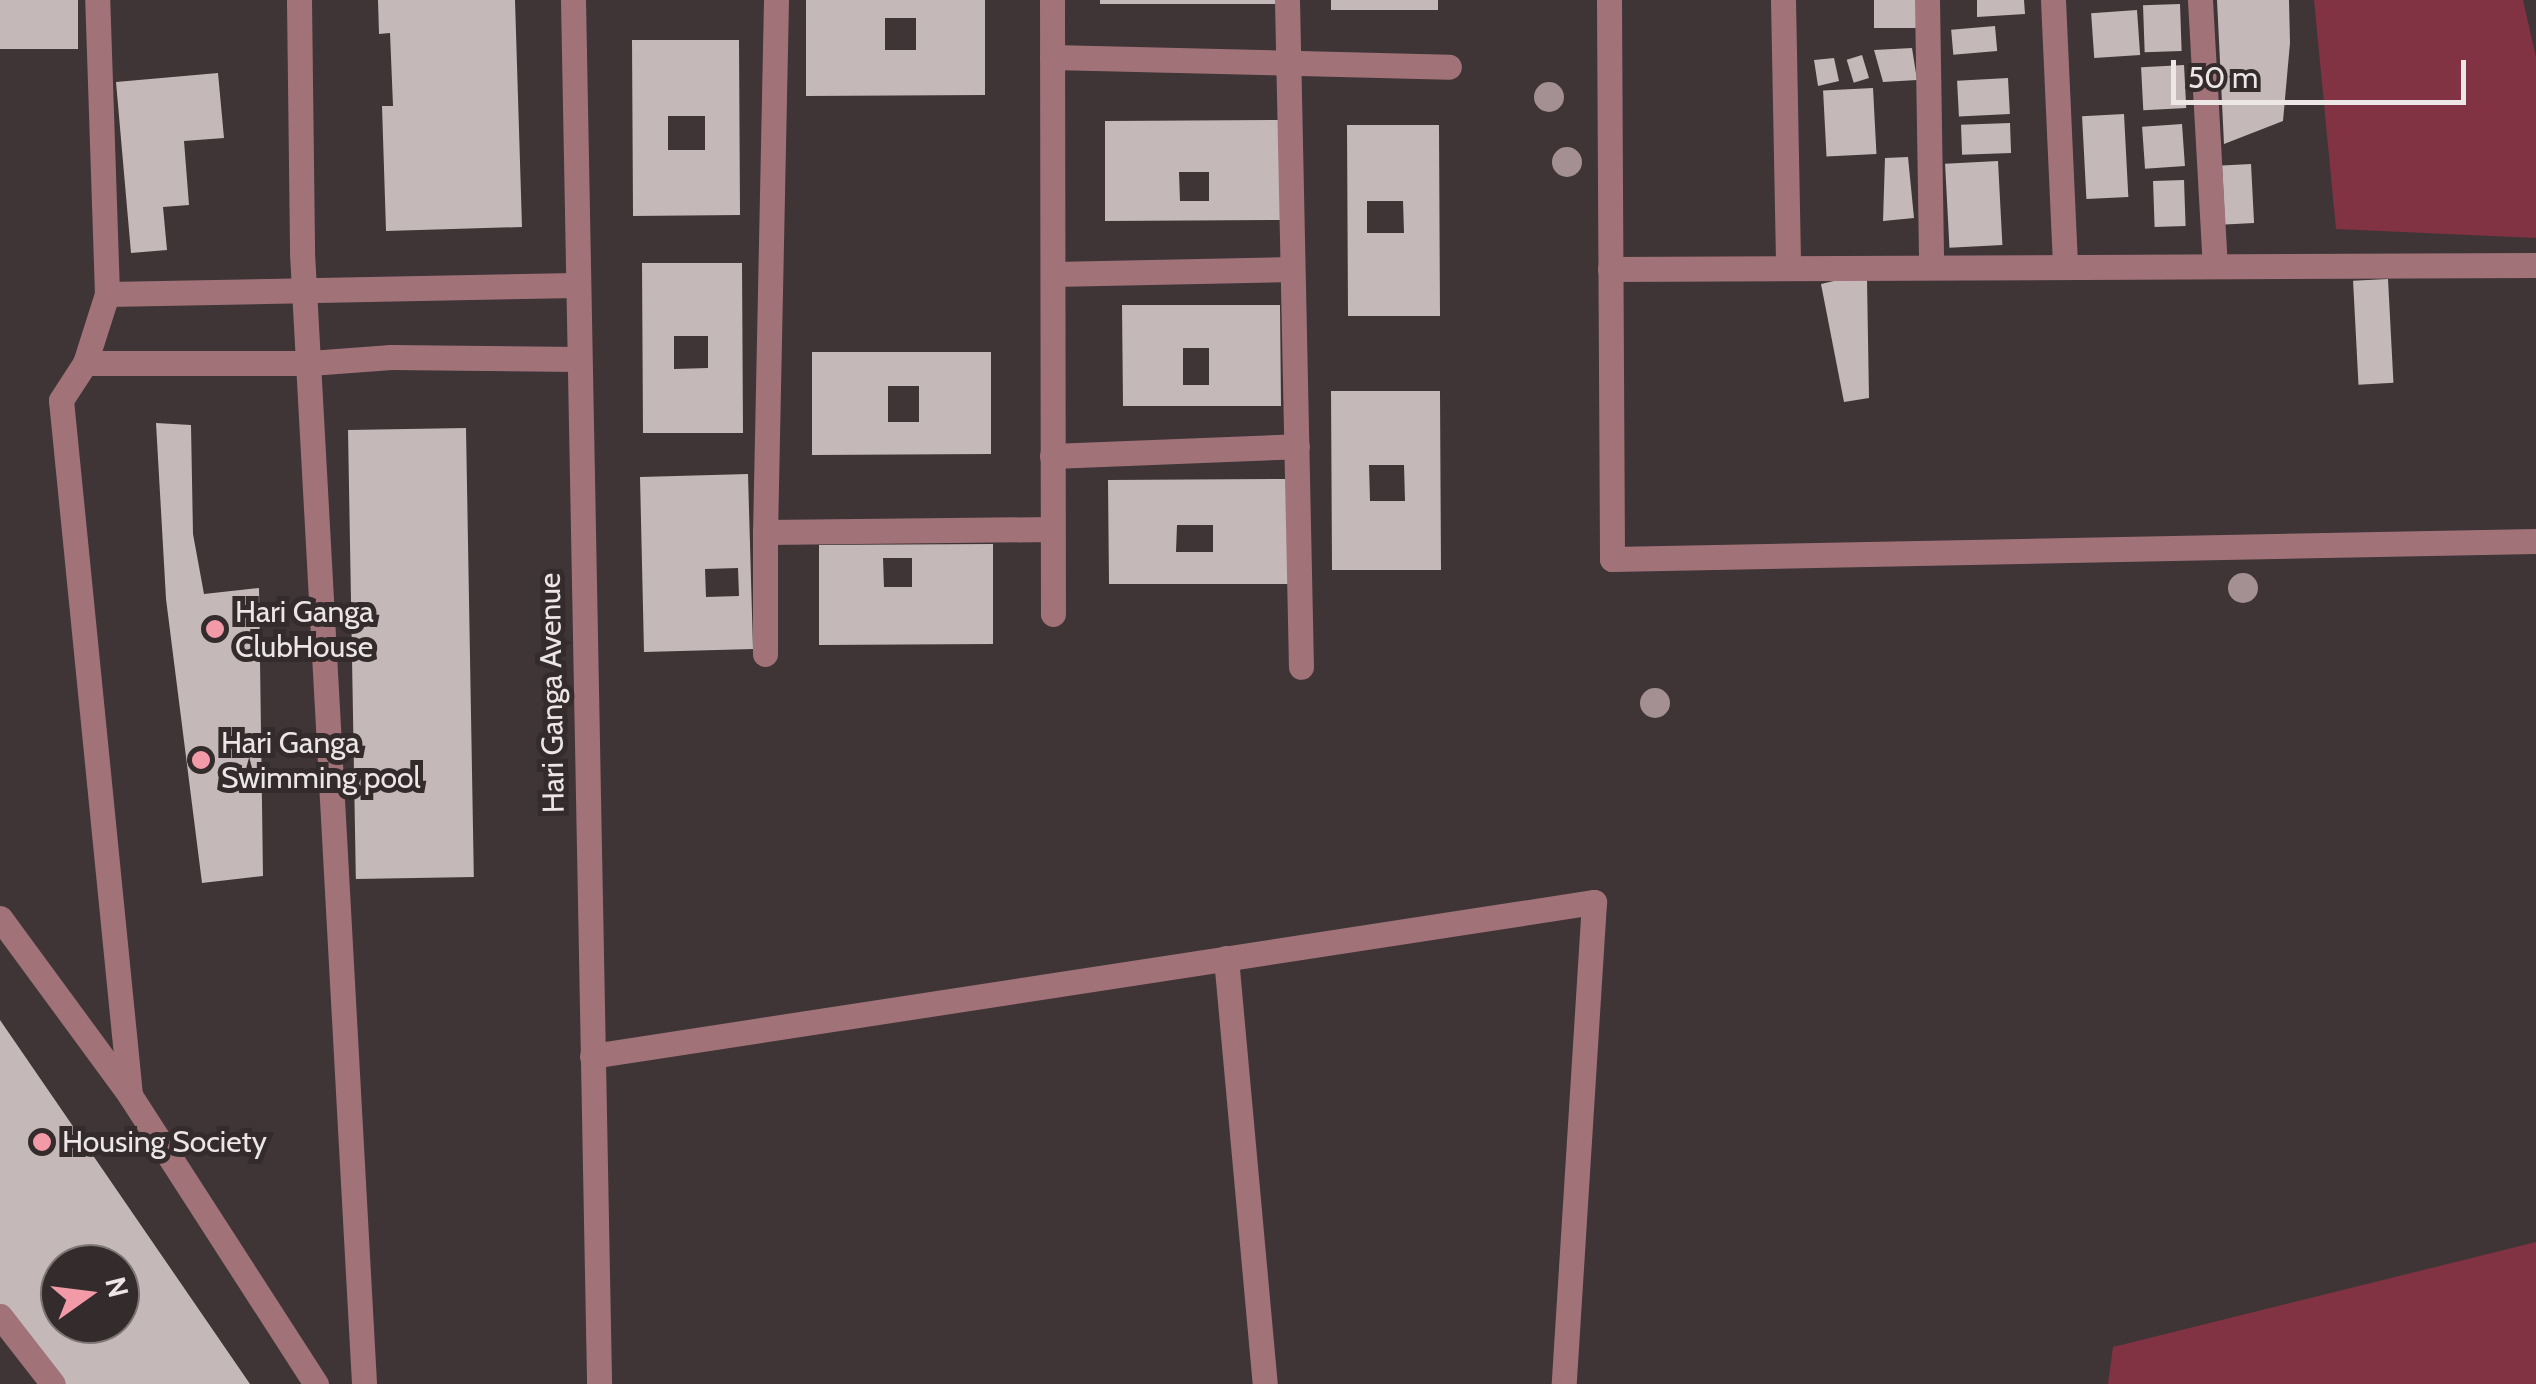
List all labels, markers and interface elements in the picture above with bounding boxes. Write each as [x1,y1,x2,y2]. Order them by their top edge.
scale bar [2176,40,2471,102]
text: 50 m [2188,59,2258,96]
street label: Hari Ganga Avenue [532,572,572,814]
place label: Hari Ganga ClubHouse [235,594,374,664]
marker: Hari Ganga ClubHouse [204,618,226,640]
place label: Hari Ganga Swimming pool [221,725,420,796]
marker: Hari Ganga Swimming pool [190,749,212,771]
place label: Housing Society [62,1124,267,1160]
marker: Housing Society [31,1131,53,1153]
north arrow [40,1244,140,1344]
text: N [98,1274,136,1301]

